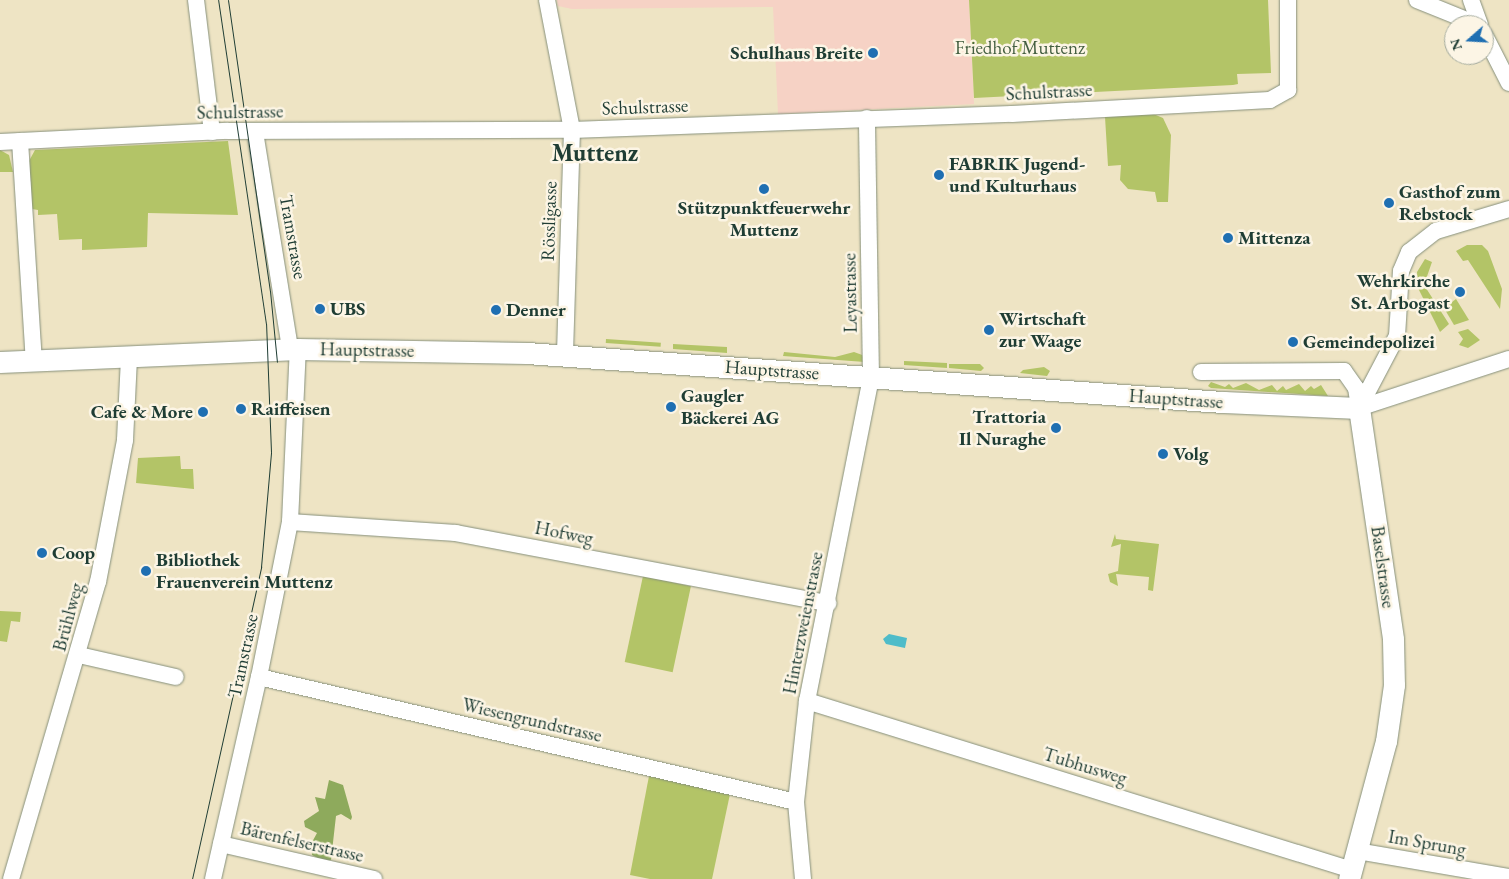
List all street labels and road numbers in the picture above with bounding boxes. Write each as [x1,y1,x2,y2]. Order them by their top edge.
street label: Schulstrasse [1005,78,1093,106]
street label: Schulstrasse [601,94,689,120]
street label: Schulstrasse [196,100,284,124]
street label: Rössligasse [536,181,562,261]
street label: Tramstrasse [274,193,312,281]
street label: Leyastrasse [838,253,862,333]
street label: Hauptstrasse [320,338,414,362]
street label: Hauptstrasse [724,355,820,385]
street label: Hauptstrasse [1128,384,1224,414]
street label: Hofweg [533,516,595,550]
street label: Baselstrasse [1366,525,1400,609]
street label: Hinterzweienstrasse [778,550,828,696]
street label: Brühlweg [48,580,88,654]
street label: Tramstrasse [223,612,263,700]
street label: Wiesengrundstrasse [460,693,604,747]
street label: Tubhusweg [1040,742,1130,790]
street label: Bärenfelserstrasse [238,817,366,867]
street label: Im Sprung [1386,825,1468,861]

